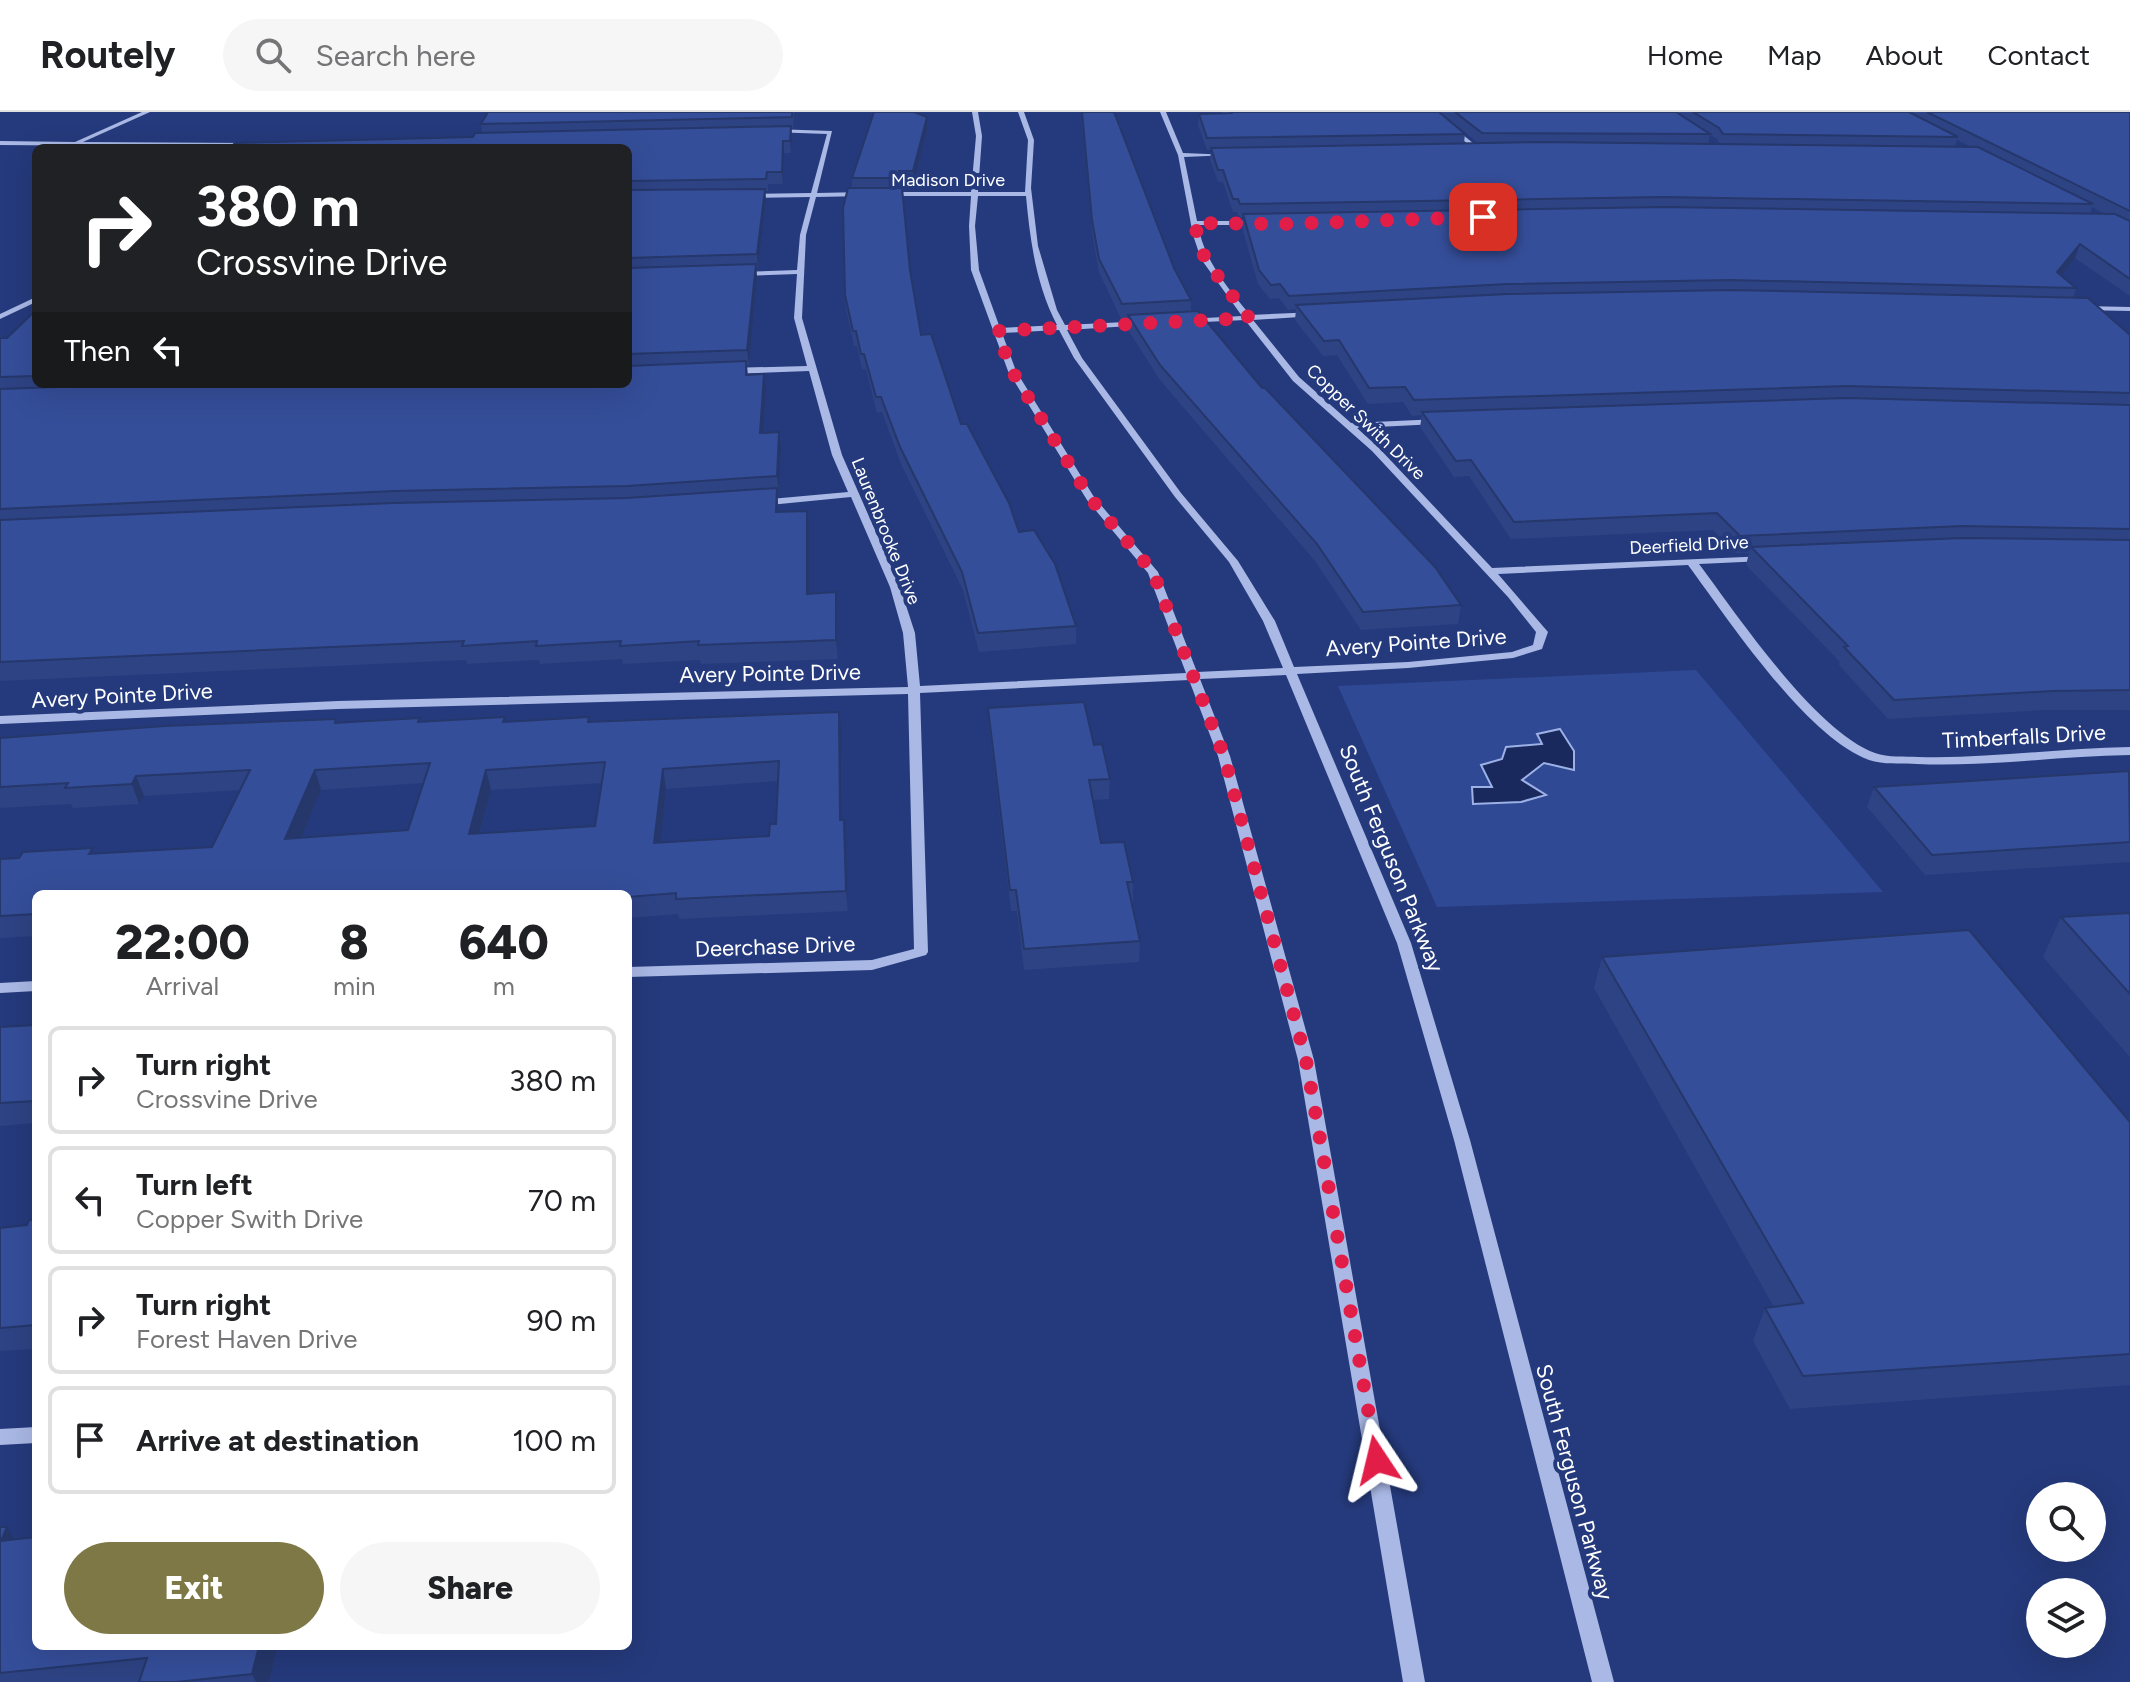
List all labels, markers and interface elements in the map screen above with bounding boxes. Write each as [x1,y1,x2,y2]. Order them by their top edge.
search box [223,19,783,91]
text: Routely [40,32,175,78]
icon: search [251,33,295,77]
text: Search here [315,37,476,74]
text: Home [1647,38,1723,72]
text: Map [1767,38,1822,72]
text: About [1866,38,1943,72]
text: Contact [1987,38,2090,72]
street label: Madison Drive [891,169,1005,191]
text: 380 m [196,173,360,240]
icon: right [64,176,168,280]
pin [1449,183,1517,251]
icon: arrive [1461,195,1505,239]
text: Crossvine Drive [196,241,448,284]
icon: left [146,328,190,372]
text: Then [64,332,130,369]
street label: Copper Swith Drive [1302,359,1430,485]
street label: Laurenbrooke Drive [846,454,926,608]
street label: Deerfield Drive [1629,531,1749,559]
street label: Avery Pointe Drive [1325,623,1508,662]
street label: Avery Pointe Drive [679,658,861,689]
street label: Avery Pointe Drive [31,677,213,714]
street label: Timberfalls Drive [1942,719,2107,754]
street label: South Ferguson Parkway [1333,740,1450,976]
text: 22:00 [115,913,250,971]
text: 8 [340,913,369,971]
text: 640 [459,913,549,971]
street label: Deerchase Drive [694,930,856,963]
text: Arrival [146,970,219,1002]
text: min [333,970,376,1002]
text: m [493,970,515,1002]
text: Turn right [136,1046,271,1083]
icon: right [68,1058,112,1102]
text: 380 m [509,1062,596,1099]
text: Crossvine Drive [136,1083,318,1115]
text: Turn left [136,1166,253,1203]
icon: left [68,1178,112,1222]
text: 70 m [528,1182,596,1219]
text: Copper Swith Drive [136,1203,363,1235]
text: Turn right [136,1286,271,1323]
icon: right [68,1298,112,1342]
text: 90 m [527,1302,596,1339]
text: Forest Haven Drive [136,1323,357,1355]
street label: South Ferguson Parkway [1530,1361,1619,1603]
icon: arrive [68,1418,112,1462]
position arrow [1335,1418,1419,1502]
text: Arrive at destination [136,1422,419,1459]
text: 100 m [512,1422,596,1459]
map controls [2026,1482,2106,1658]
button: search [2026,1482,2106,1562]
button: Exit [64,1542,324,1634]
button: Share [340,1542,600,1634]
button: layers [2026,1578,2106,1658]

